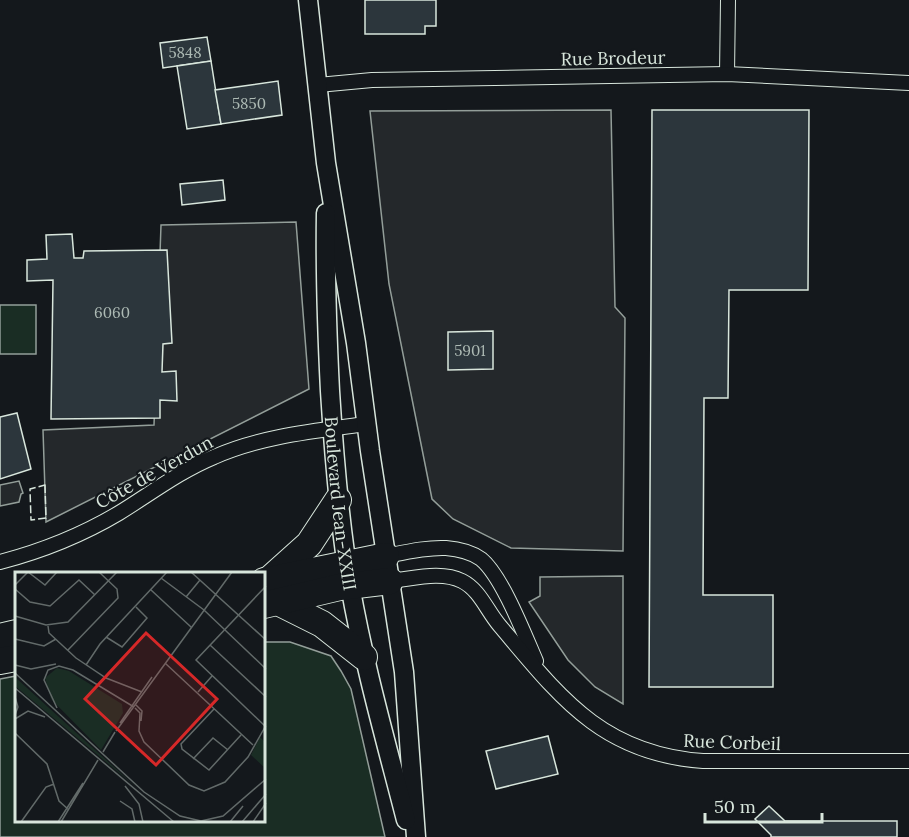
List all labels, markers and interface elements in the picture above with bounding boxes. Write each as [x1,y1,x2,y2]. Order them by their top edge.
house number: 5848 [168,43,202,62]
street label: Rue Brodeur [560,46,666,70]
house number: 5850 [232,94,266,113]
house number: 6060 [94,303,130,322]
house number: 5901 [454,341,486,360]
street label: Boulevard Jean-XXIII [320,416,362,592]
street label: Côte de Verdun [91,430,217,514]
inset map [15,572,266,822]
street label: Rue Corbeil [683,729,781,755]
scale bar [705,786,822,824]
text: 50 m [714,795,756,818]

